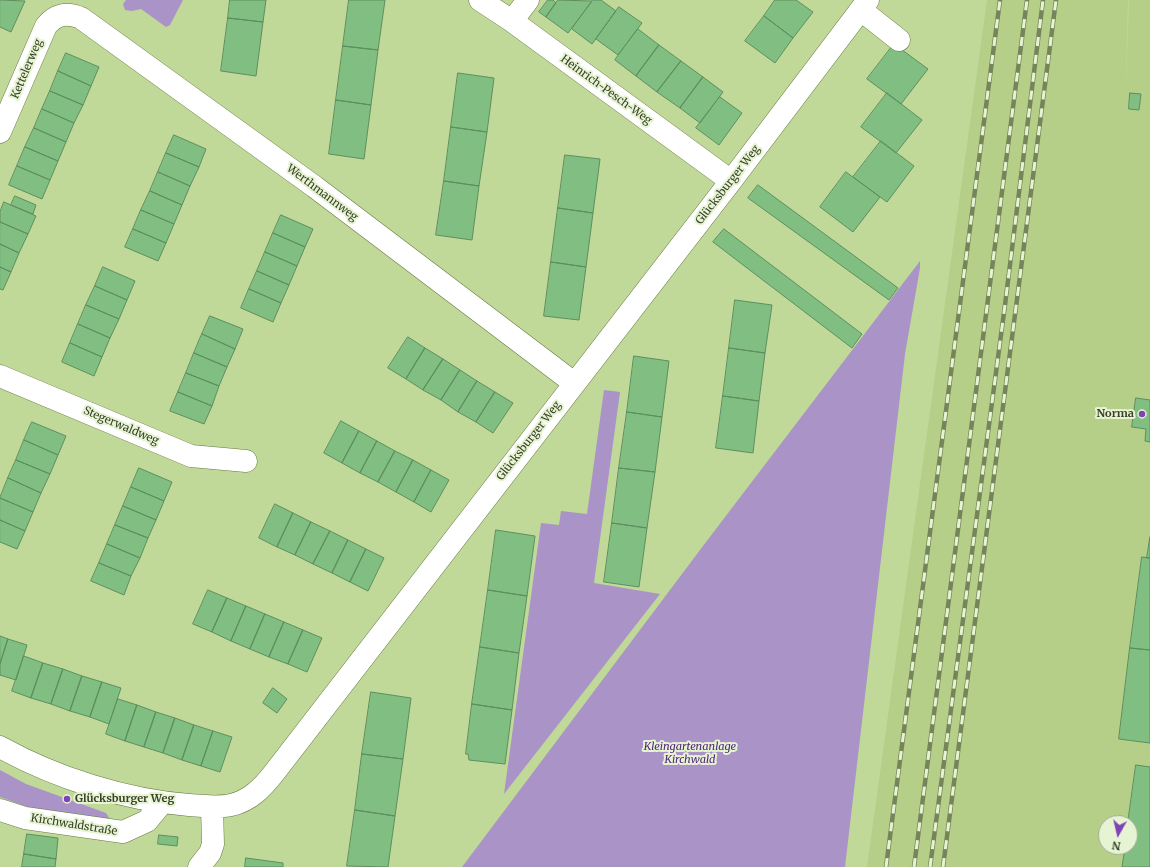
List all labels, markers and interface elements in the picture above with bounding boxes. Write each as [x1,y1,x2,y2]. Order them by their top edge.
street label: Kettelerweg [8,37,46,101]
street label: Heinrich-Pesch-Weg [558,53,654,127]
street label: Glücksburger Weg [693,143,763,227]
street label: Werthmannweg [284,162,360,224]
street label: Glücksburger Weg [494,399,564,483]
street label: Stegerwaldweg [81,404,161,448]
place label: Norma [1097,407,1134,421]
marker: Norma [1137,409,1147,419]
park label: Kleingartenanlage Kirchwald [644,740,736,766]
place label: Glücksburger Weg [75,792,174,806]
marker: Glücksburger Weg [62,794,72,804]
street label: Kirchwaldstraße [30,812,118,838]
north arrow [1098,815,1138,855]
text: N [1111,838,1122,853]

